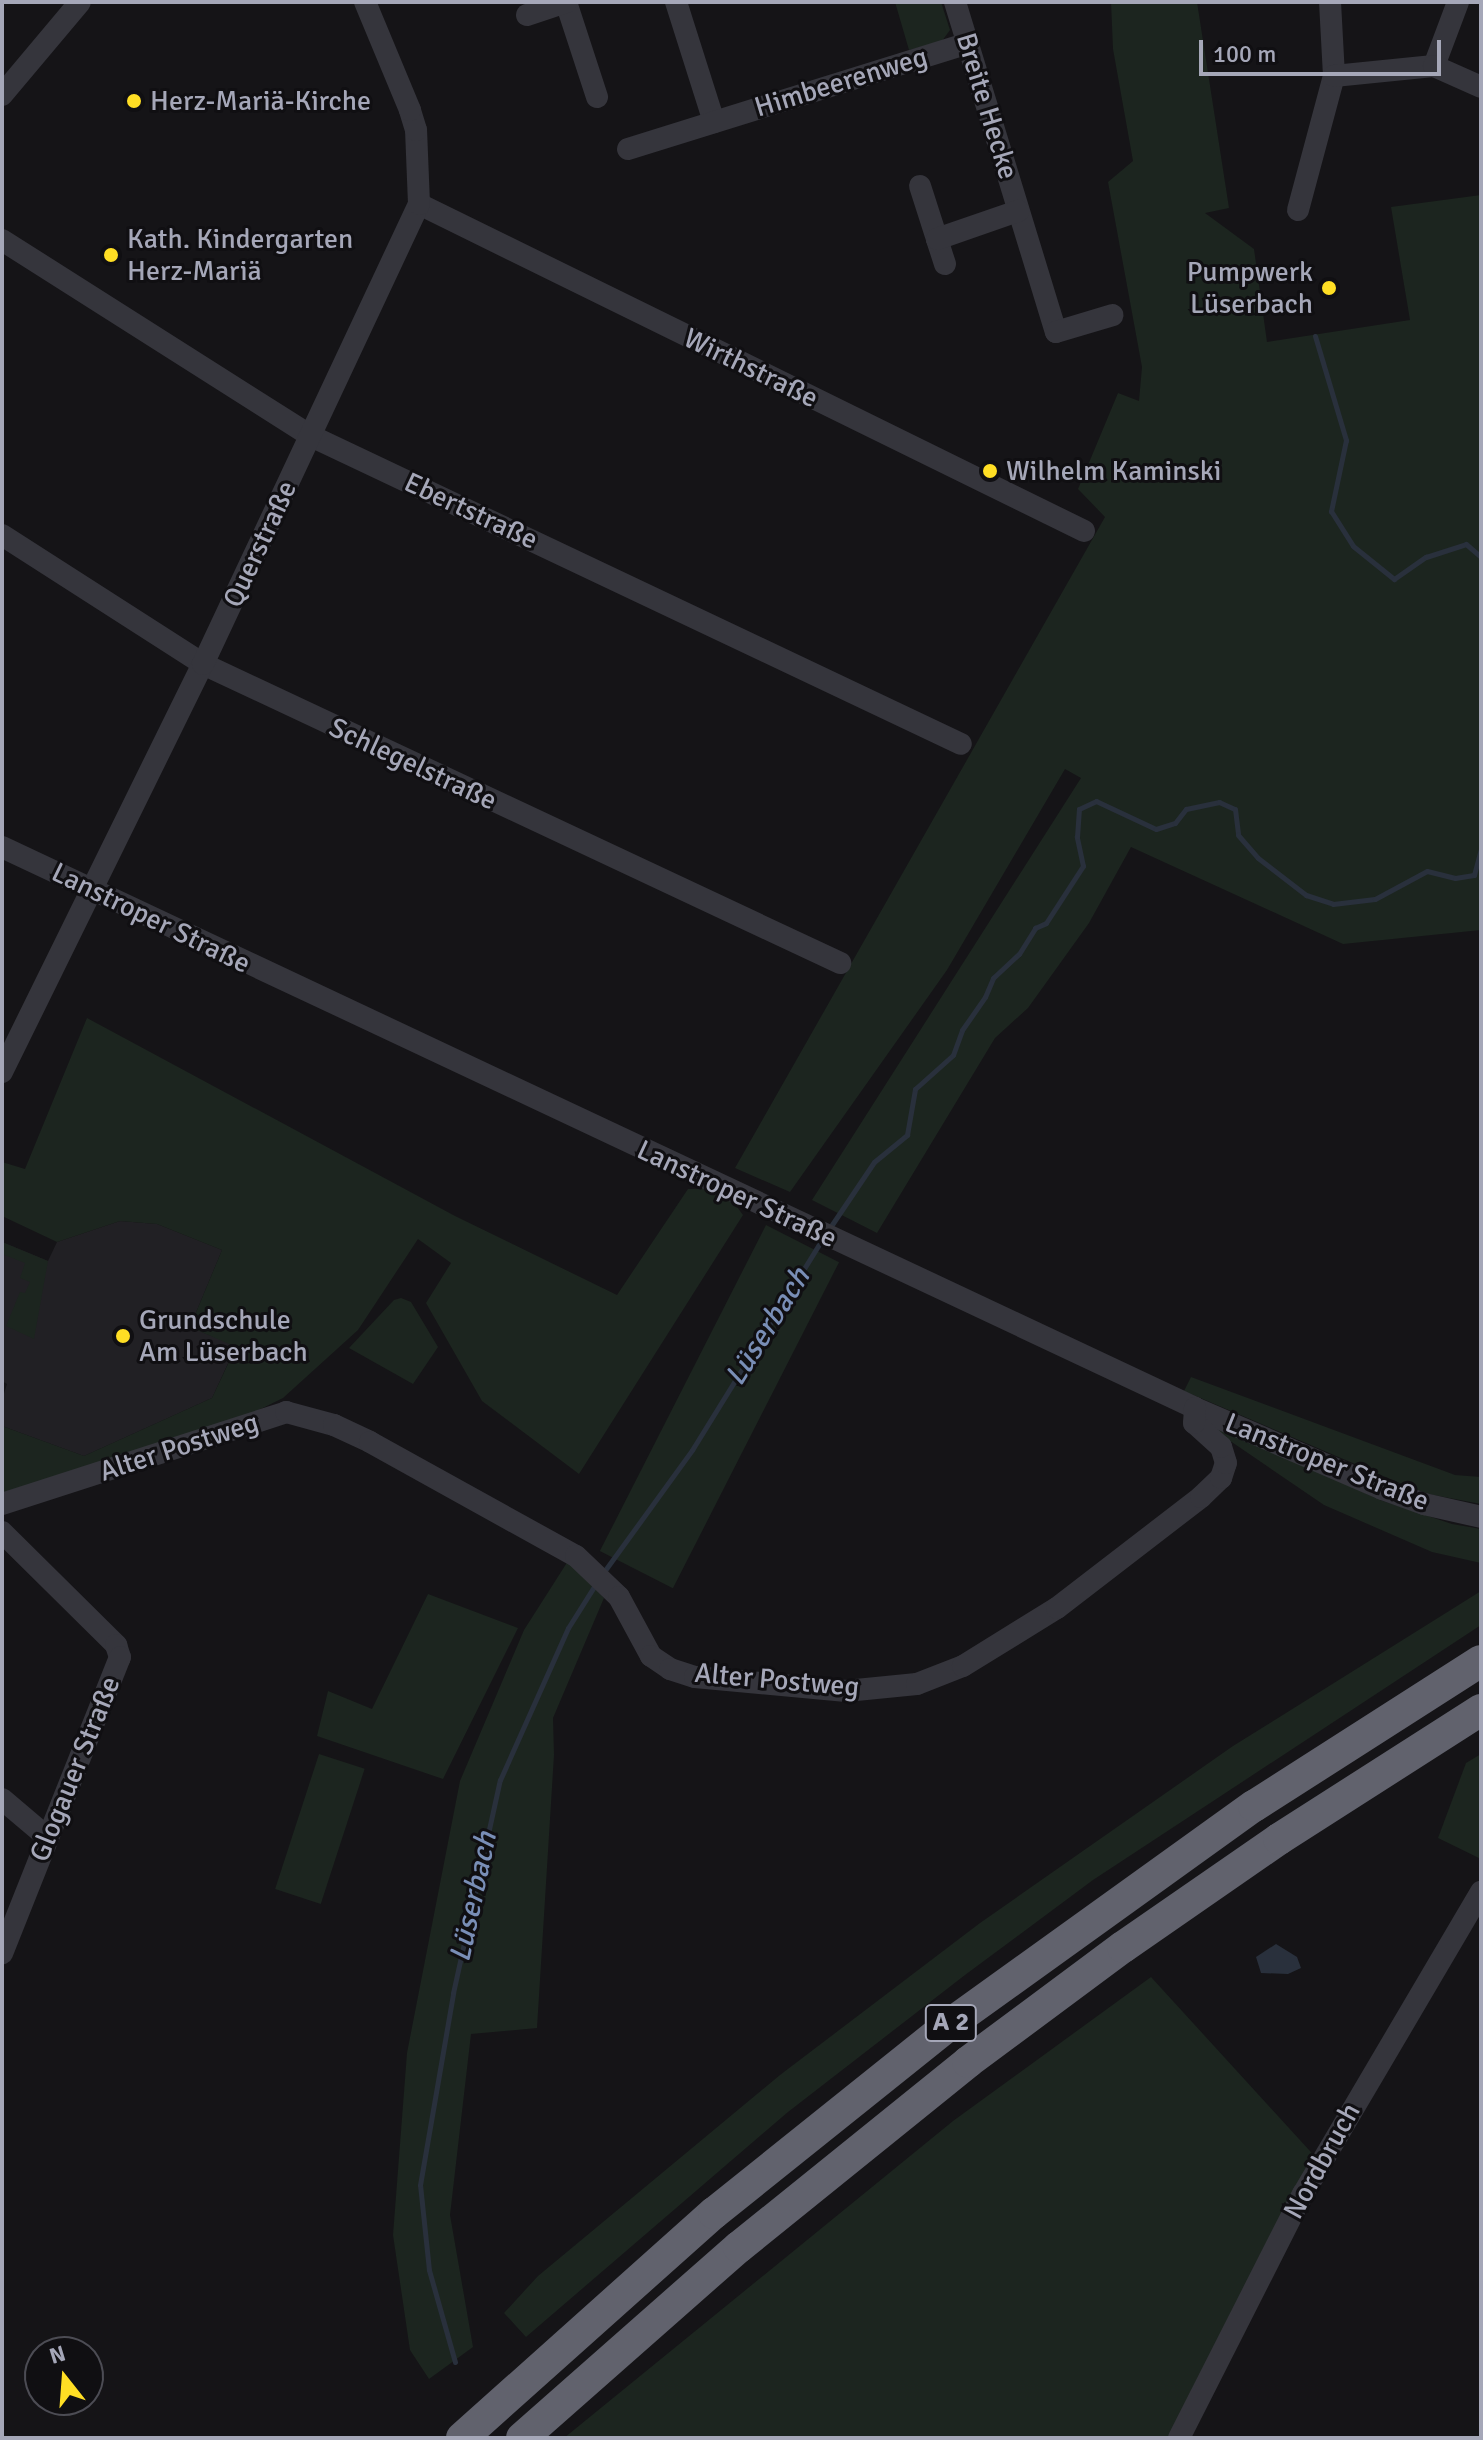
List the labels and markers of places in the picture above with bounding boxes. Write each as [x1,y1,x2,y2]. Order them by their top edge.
place label: Herz-Mariä-Kirche [150,84,371,118]
marker: Herz-Mariä-Kirche [125,92,143,110]
place label: Kath. Kindergarten Herz-Mariä [127,222,353,288]
marker: Kath. Kindergarten Herz-Mariä [102,246,120,264]
place label: Pumpwerk Lüserbach [1187,255,1313,321]
marker: Pumpwerk Lüserbach [1320,279,1338,297]
place label: Wilhelm Kaminski [1006,454,1221,488]
marker: Wilhelm Kaminski [981,462,999,480]
place label: Grundschule Am Lüserbach [139,1303,308,1369]
marker: Grundschule Am Lüserbach [114,1327,132,1345]

